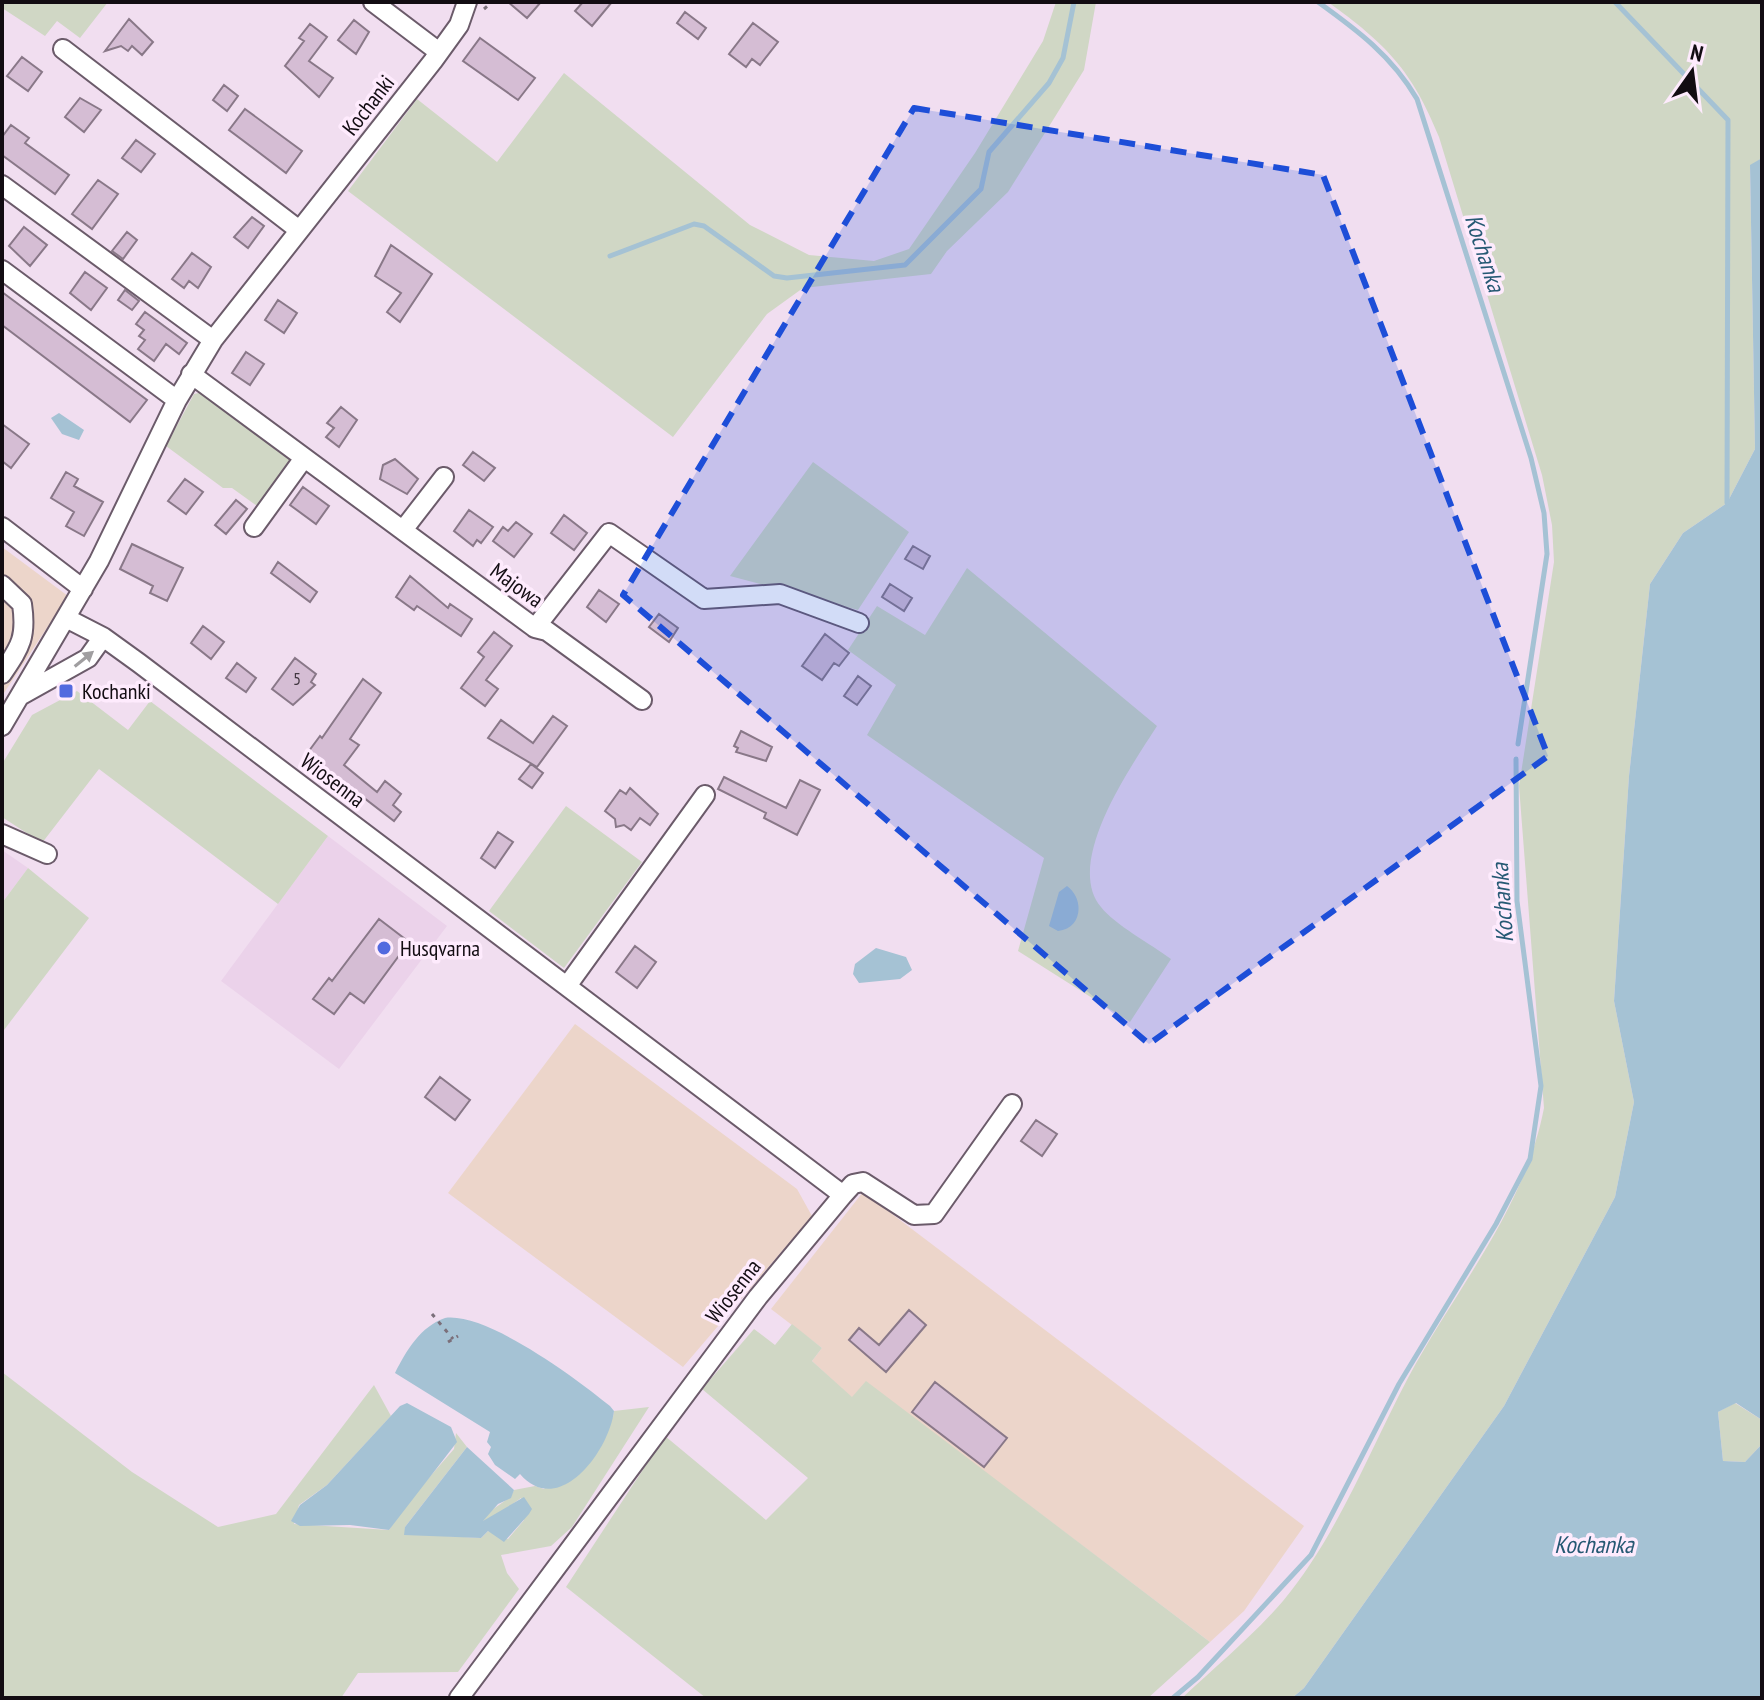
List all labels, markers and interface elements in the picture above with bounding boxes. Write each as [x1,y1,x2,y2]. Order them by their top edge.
north arrow [1652,32,1732,112]
text: N [1688,38,1706,68]
street label: Kochanki [336,69,400,141]
water label: Kochanka [1458,210,1512,297]
street label: Majowa [485,556,549,614]
one-way arrow [74,651,94,668]
house number: 5 [293,667,301,690]
place label: Kochanki [82,677,151,705]
marker: Kochanki [57,682,75,700]
street label: Wiosenna [295,747,371,813]
water label: Kochanka [1484,861,1520,944]
place label: Husqvarna [400,934,480,962]
marker: Husqvarna [375,939,393,957]
street label: Wiosenna [699,1253,767,1329]
water label: Kochanka [1554,1529,1635,1560]

